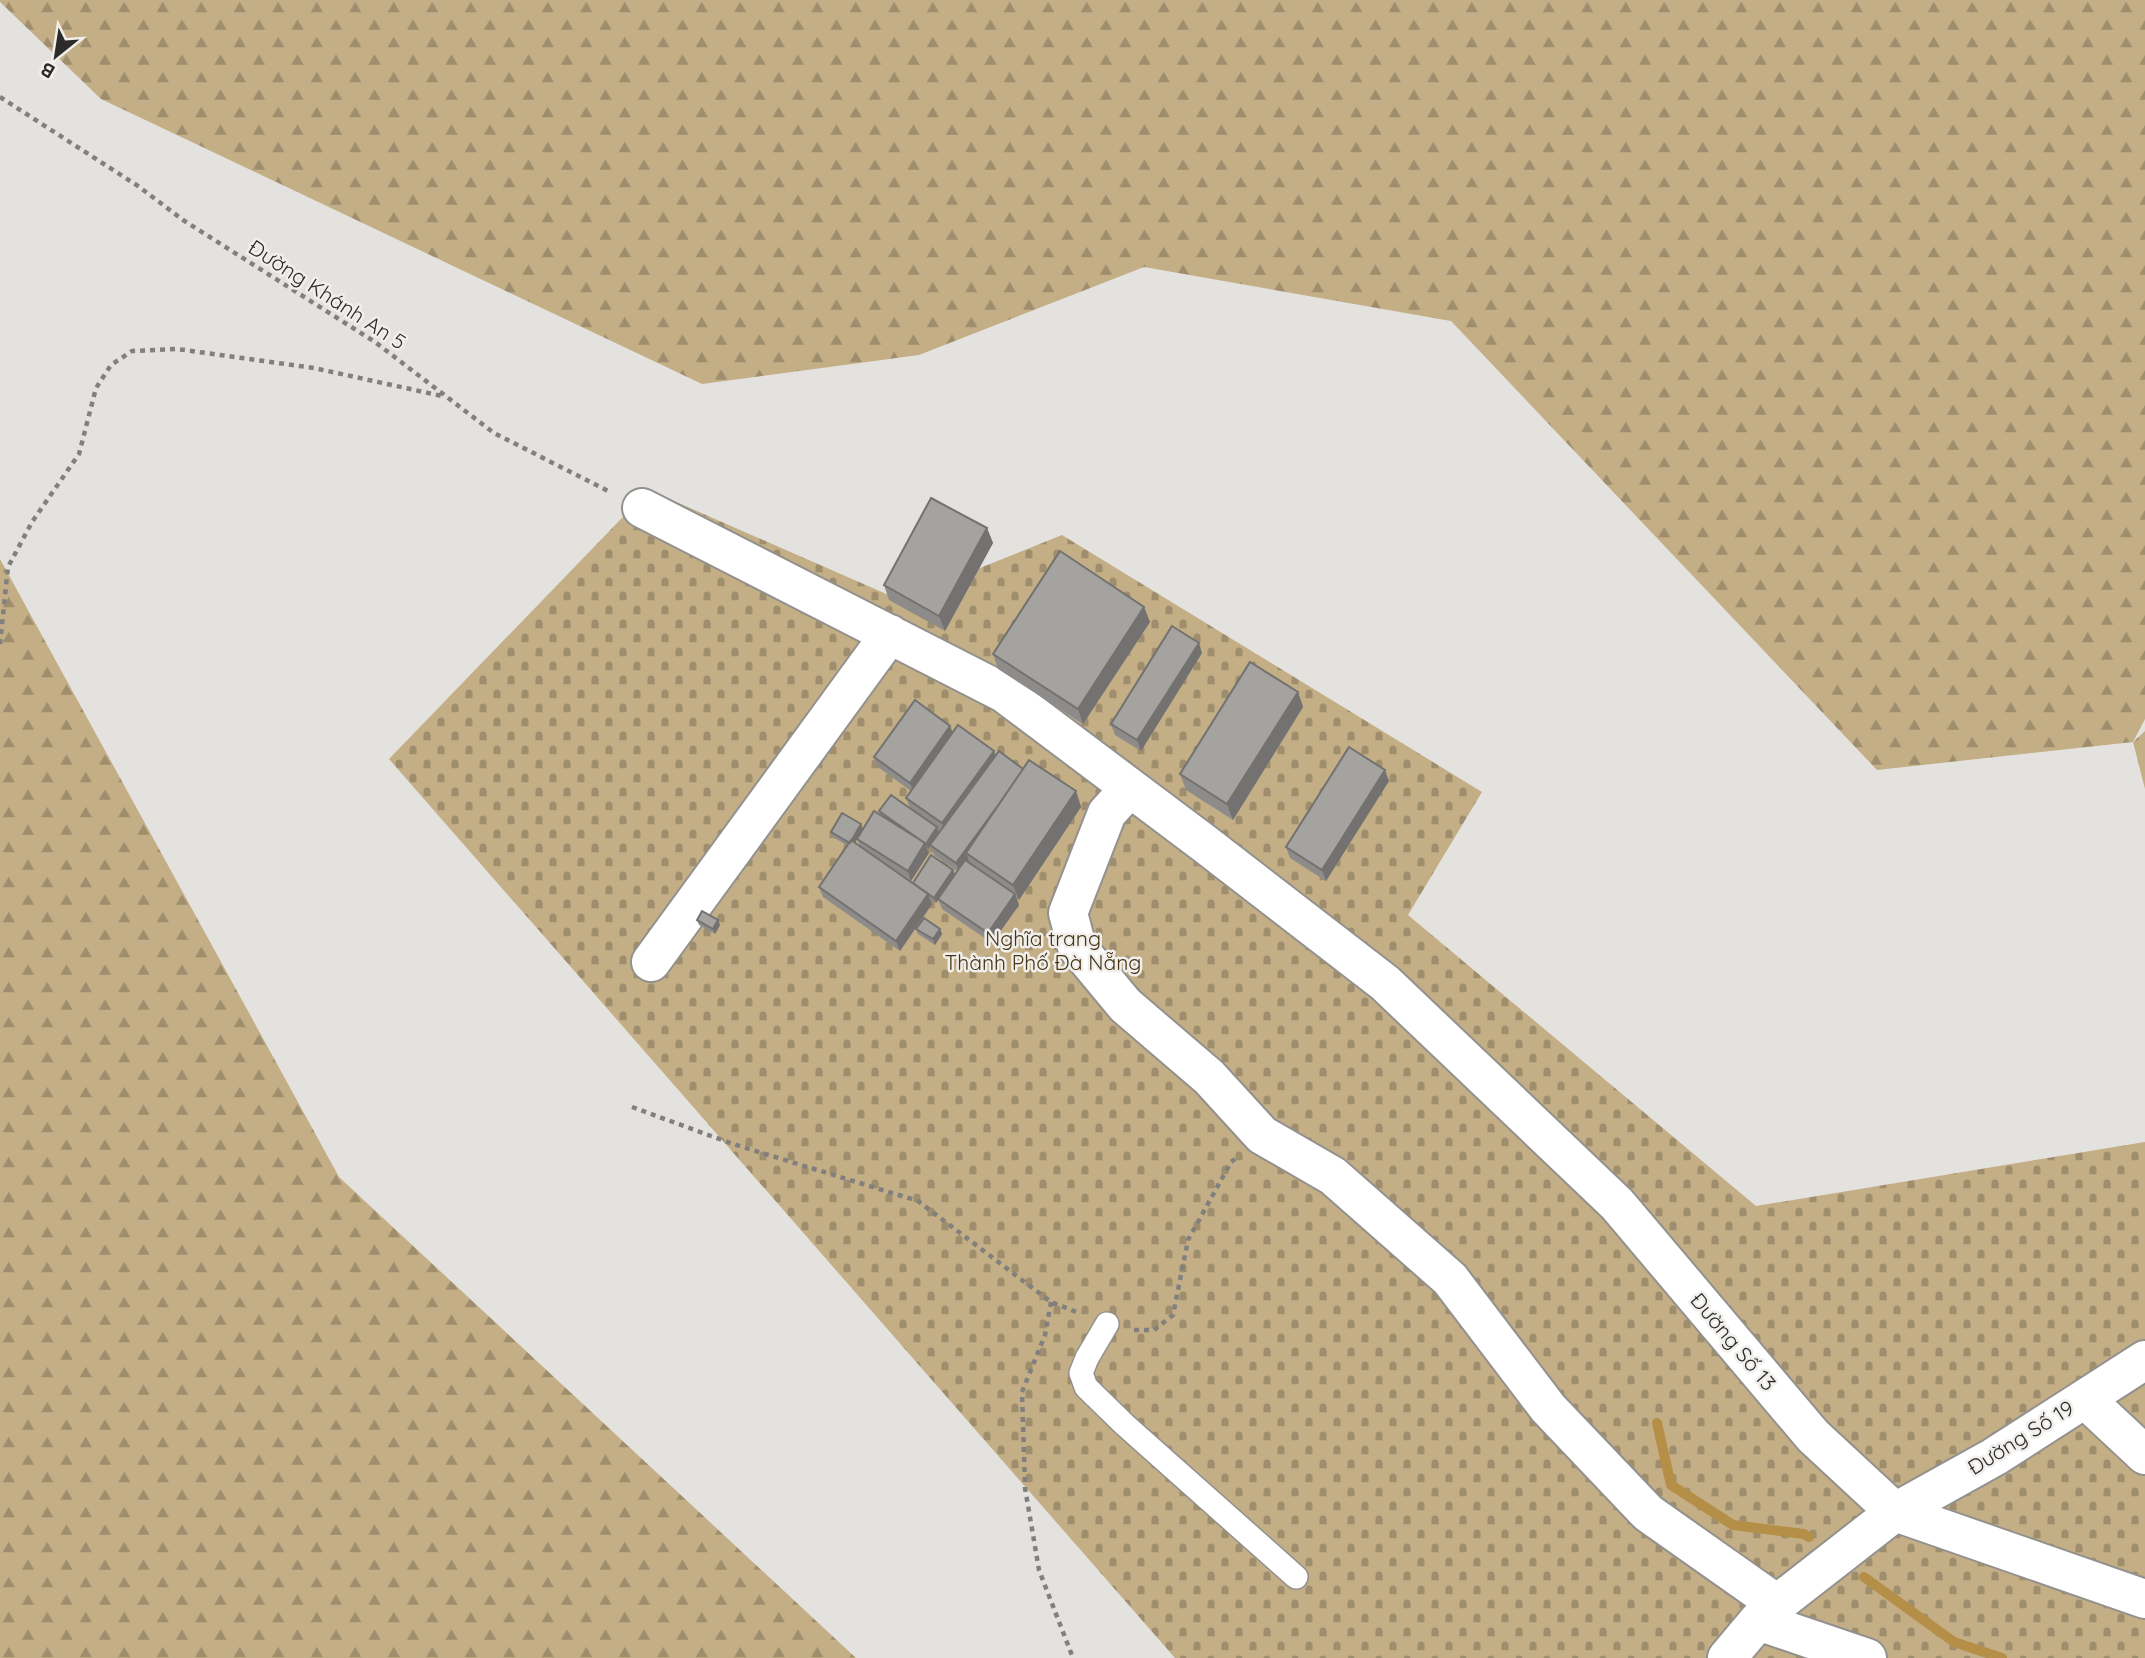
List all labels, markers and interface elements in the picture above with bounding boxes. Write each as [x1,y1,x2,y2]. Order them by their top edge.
north arrow [21,21,91,91]
text: B [36,57,59,84]
street label: Đường Khánh An 5 [244,234,411,355]
park label: Nghĩa trang Thành Phố Đà Nẵng [945,925,1141,975]
street label: Đường Số 13 [1685,1287,1782,1396]
street label: Đường Số 19 [1963,1394,2078,1480]

